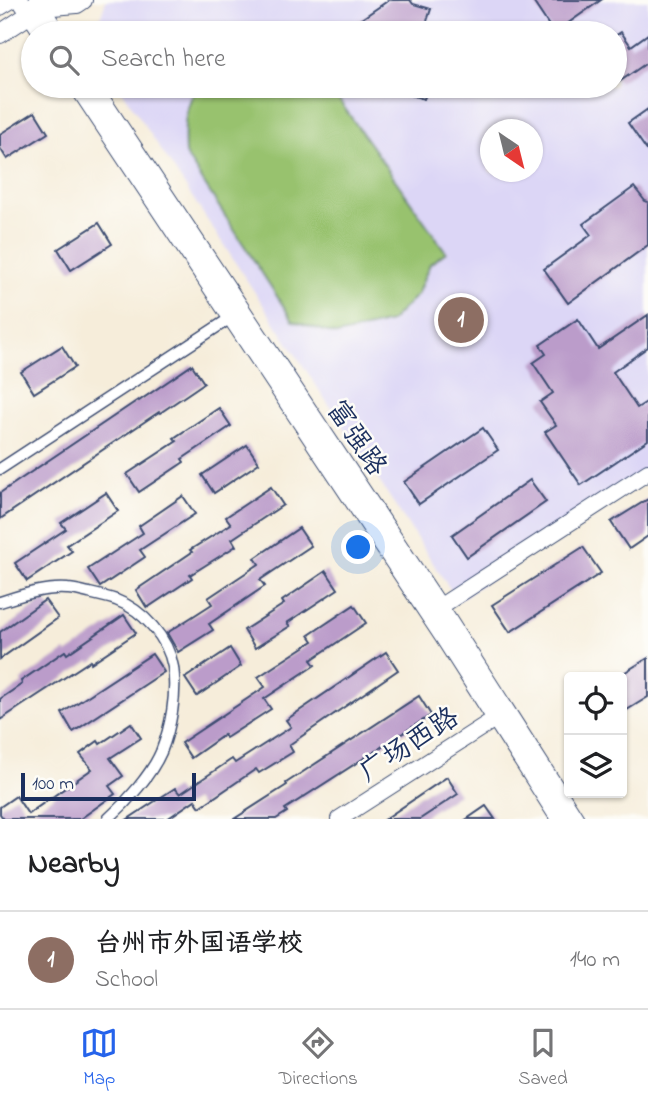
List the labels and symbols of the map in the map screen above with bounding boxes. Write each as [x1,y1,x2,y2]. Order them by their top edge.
north arrow [480,119,543,182]
pin: 1 [438,294,484,346]
street label: 富强路 [315,393,396,485]
your location [341,530,375,564]
street label: 广场西路 [352,698,468,794]
scale bar [21,770,196,802]

